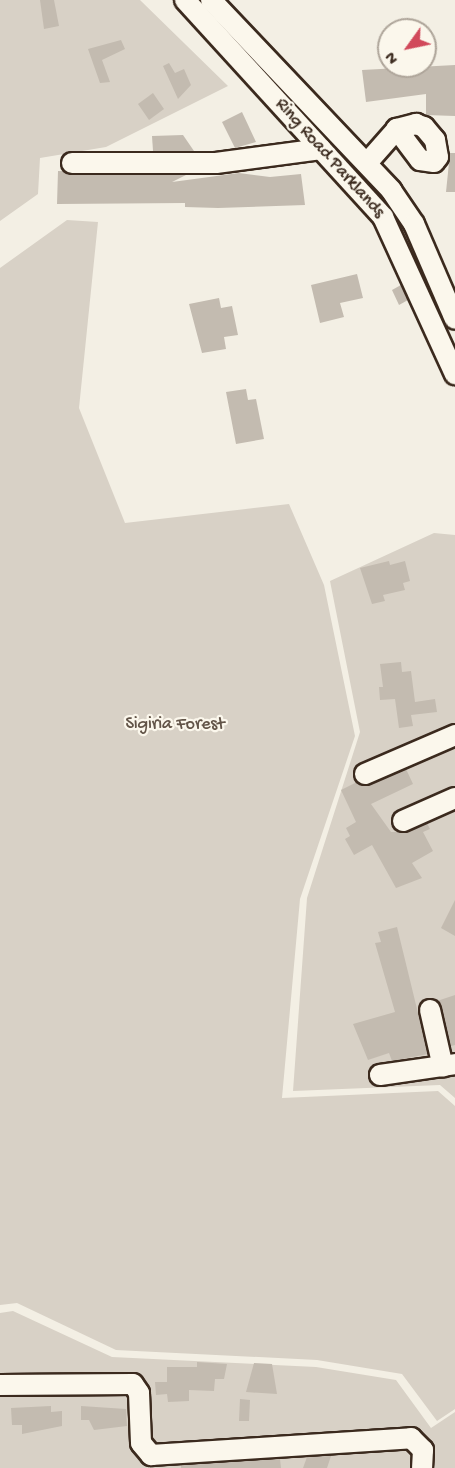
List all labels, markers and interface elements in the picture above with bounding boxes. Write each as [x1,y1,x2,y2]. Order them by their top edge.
north arrow [377,18,437,78]
text: N [382,47,404,67]
street label: Ring Road Parklands [269,95,389,223]
park label: Sigiria Forest [125,714,225,736]

